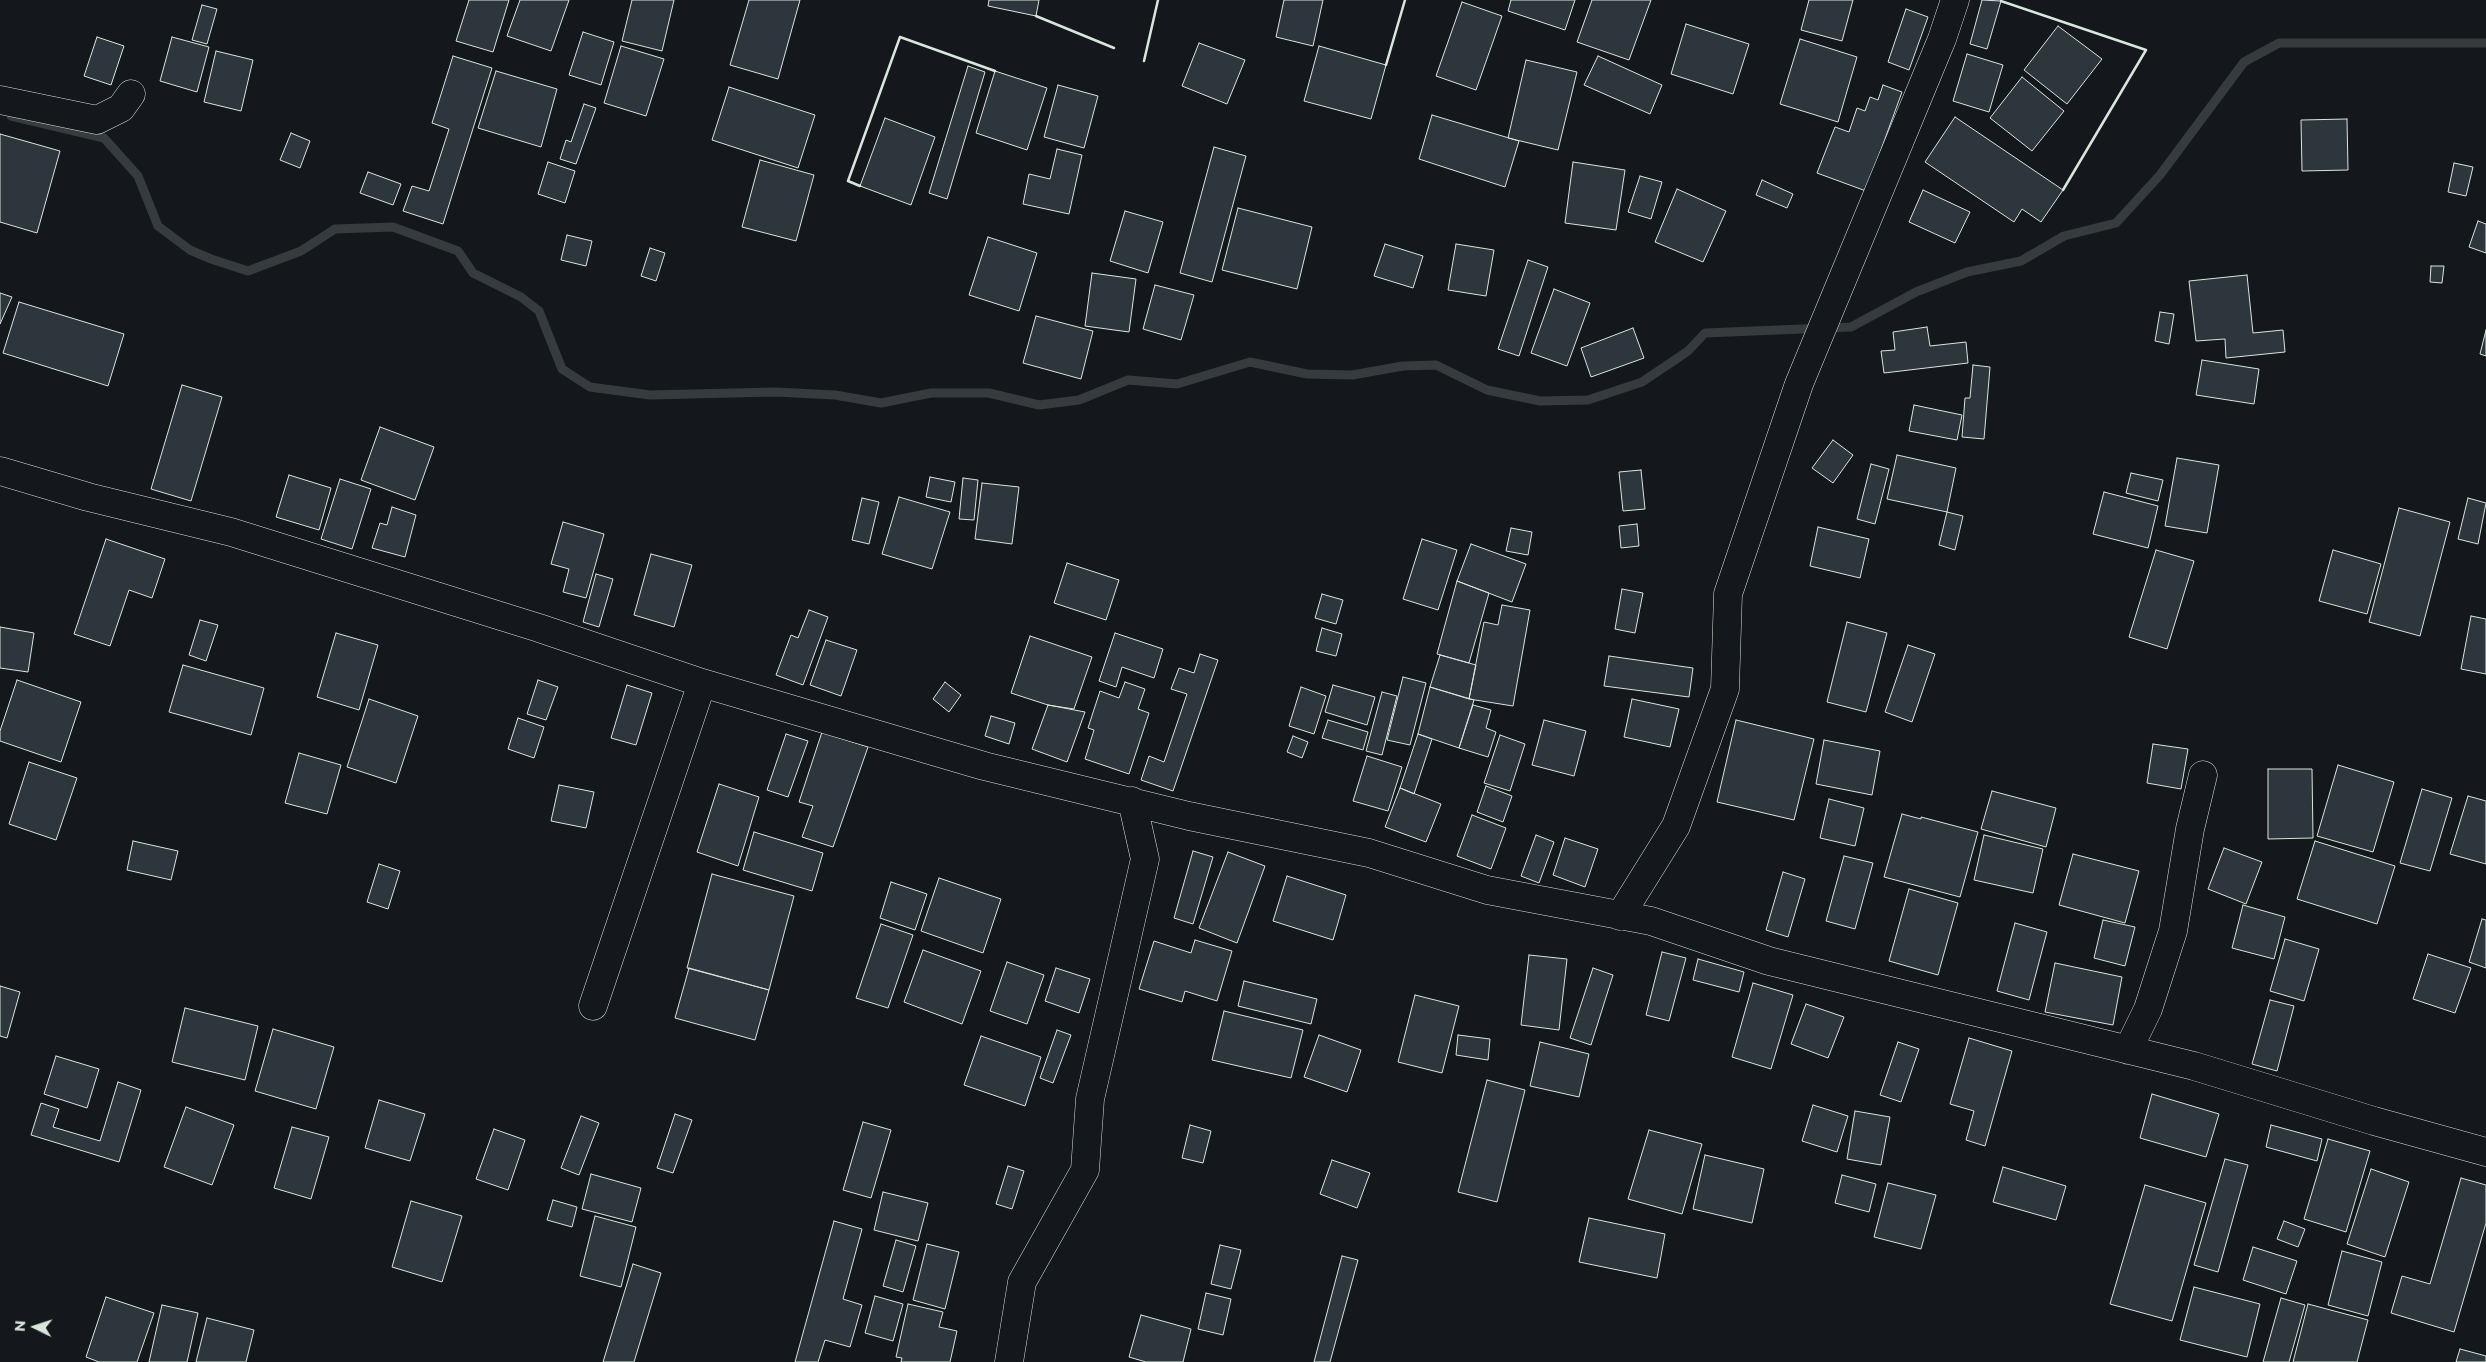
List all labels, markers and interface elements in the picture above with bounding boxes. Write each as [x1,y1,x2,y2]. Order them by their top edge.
north arrow [10,1302,60,1352]
text: N [11,1320,29,1332]

